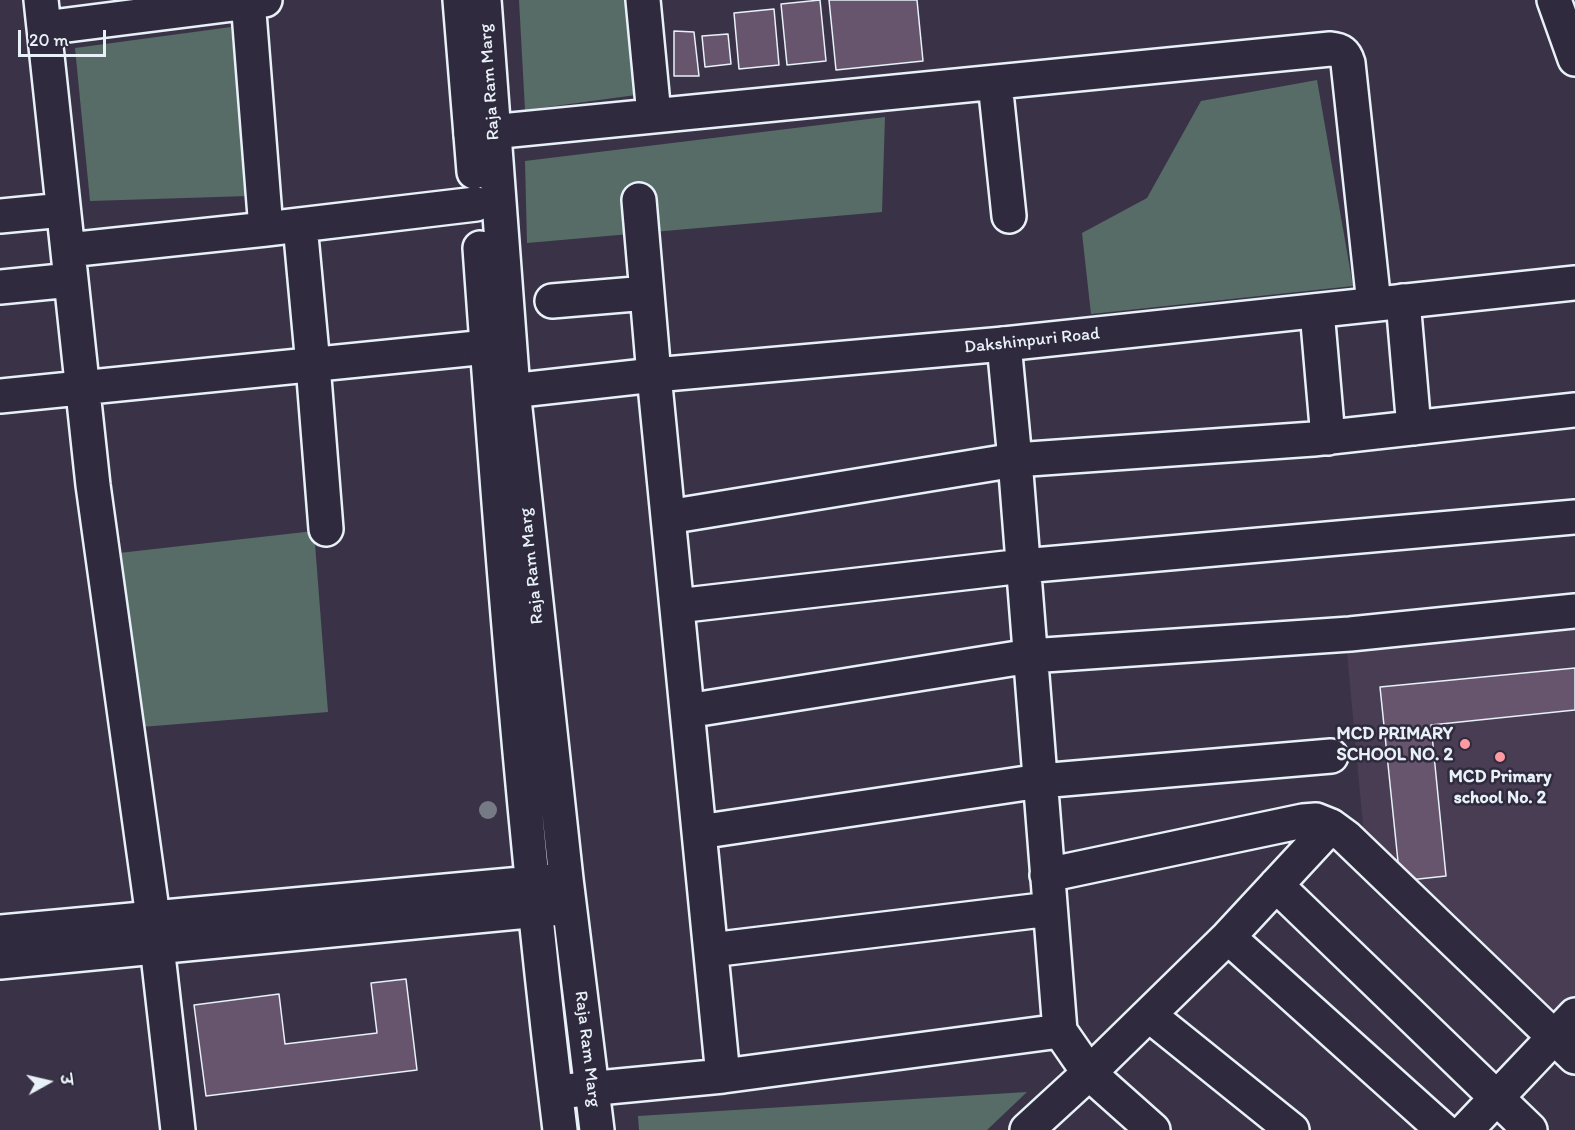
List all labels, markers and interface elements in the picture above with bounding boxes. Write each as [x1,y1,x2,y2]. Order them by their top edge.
scale bar [21,18,110,56]
street label: Raja Ram Marg [475,23,505,141]
text: 20 m [29,29,69,51]
street label: Dakshinpuri Road [963,323,1101,359]
street label: Raja Ram Marg [515,507,549,625]
place label: MCD PRIMARY SCHOOL NO. 2 [1337,723,1453,766]
marker: MCD PRIMARY SCHOOL NO. 2 [1458,737,1472,751]
marker: MCD Primary school No. 2 [1493,750,1507,764]
place label: MCD Primary school No. 2 [1449,766,1551,808]
street label: Raja Ram Marg [569,990,605,1108]
north arrow [18,1052,78,1112]
text: उ [56,1073,76,1086]

